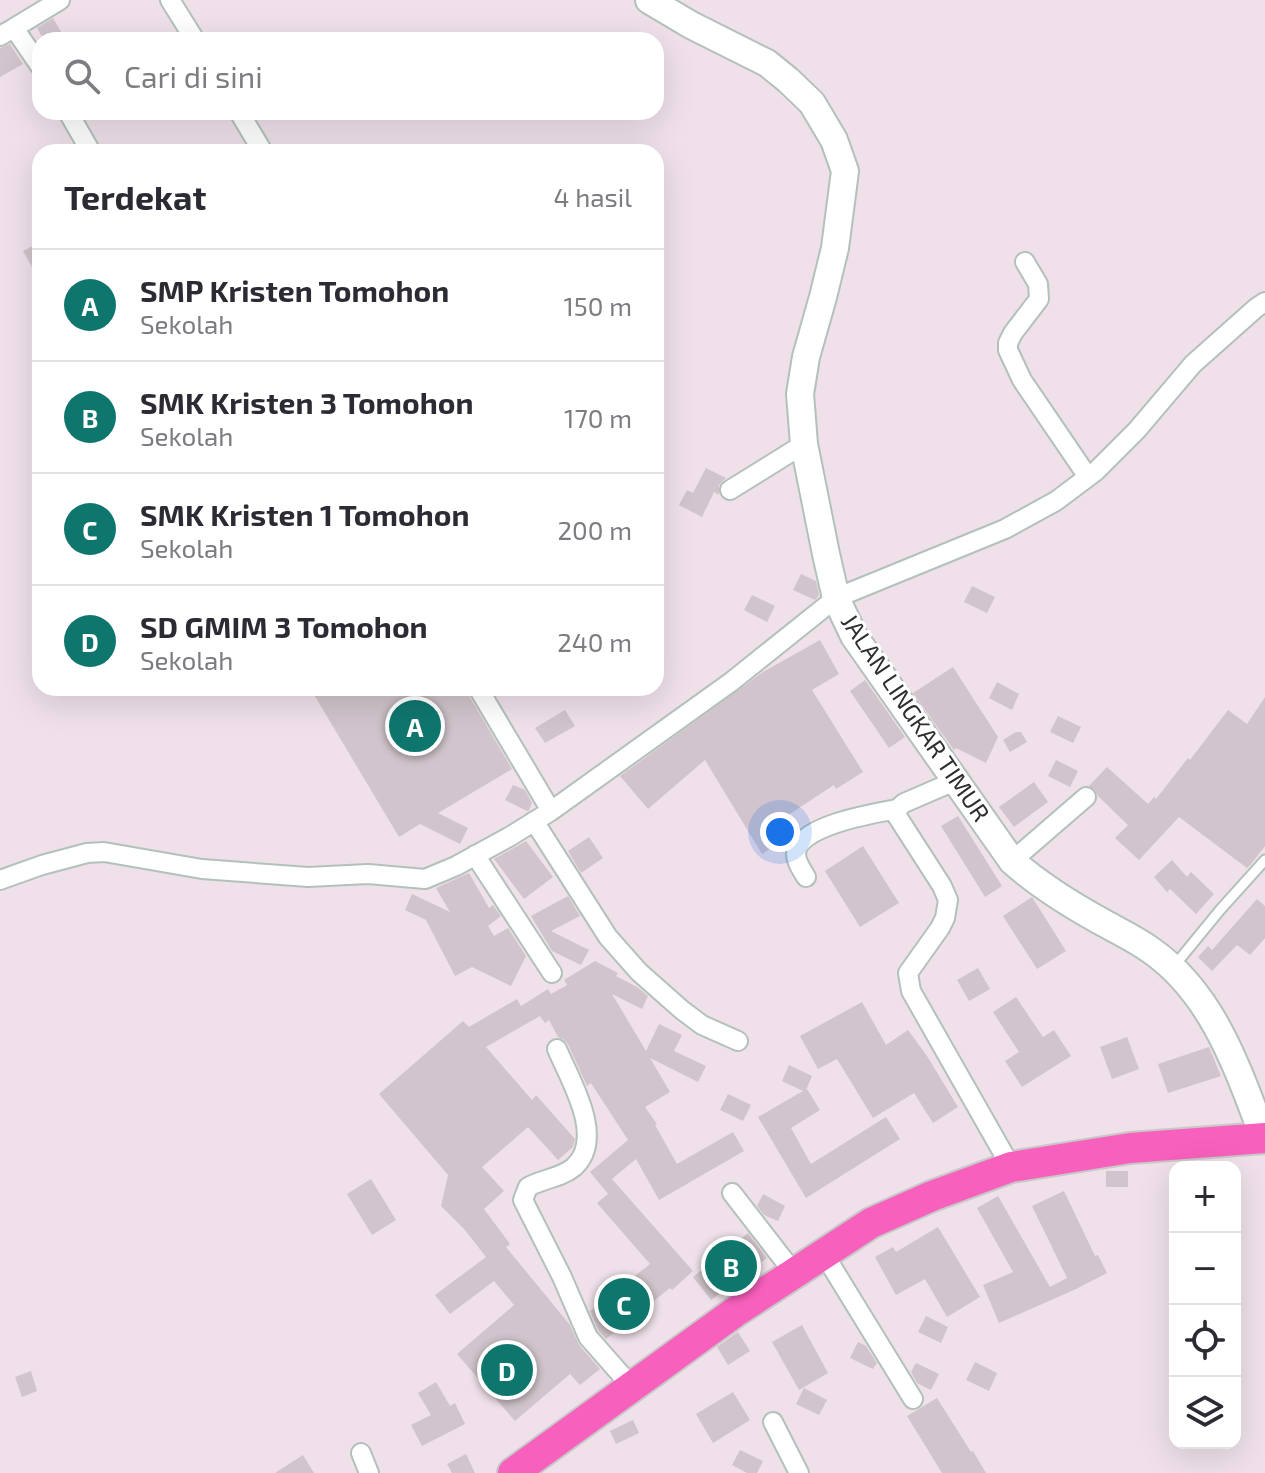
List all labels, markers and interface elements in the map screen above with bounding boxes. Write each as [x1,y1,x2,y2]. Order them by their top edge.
search box [32,32,664,120]
icon: search [60,54,104,98]
text: Cari di sini [124,58,263,94]
text: Terdekat [64,176,206,217]
text: 4 hasil [553,181,632,212]
text: SMP Kristen Tomohon [140,272,449,308]
text: A [82,290,98,321]
text: 150 m [563,290,632,321]
text: Sekolah [140,308,233,339]
text: SMK Kristen 3 Tomohon [140,384,473,420]
text: B [82,402,98,433]
text: 170 m [564,402,632,433]
text: Sekolah [140,420,233,451]
text: SMK Kristen 1 Tomohon [140,496,469,532]
text: C [82,514,98,545]
text: 200 m [557,514,632,545]
text: Sekolah [140,532,233,563]
text: SD GMIM 3 Tomohon [140,608,428,644]
street label: JALAN LINGKAR TIMUR [836,608,997,826]
text: D [81,626,99,657]
text: 240 m [557,626,632,657]
text: Sekolah [140,644,233,675]
pin: A [389,696,441,756]
your location [760,812,800,852]
map controls [1169,1161,1241,1449]
button: + [1169,1161,1241,1233]
button: − [1169,1233,1241,1305]
pin: B [705,1236,757,1296]
pin: C [598,1274,650,1334]
button: locate [1169,1305,1241,1377]
pin: D [481,1340,533,1400]
button: layers [1169,1377,1241,1449]

